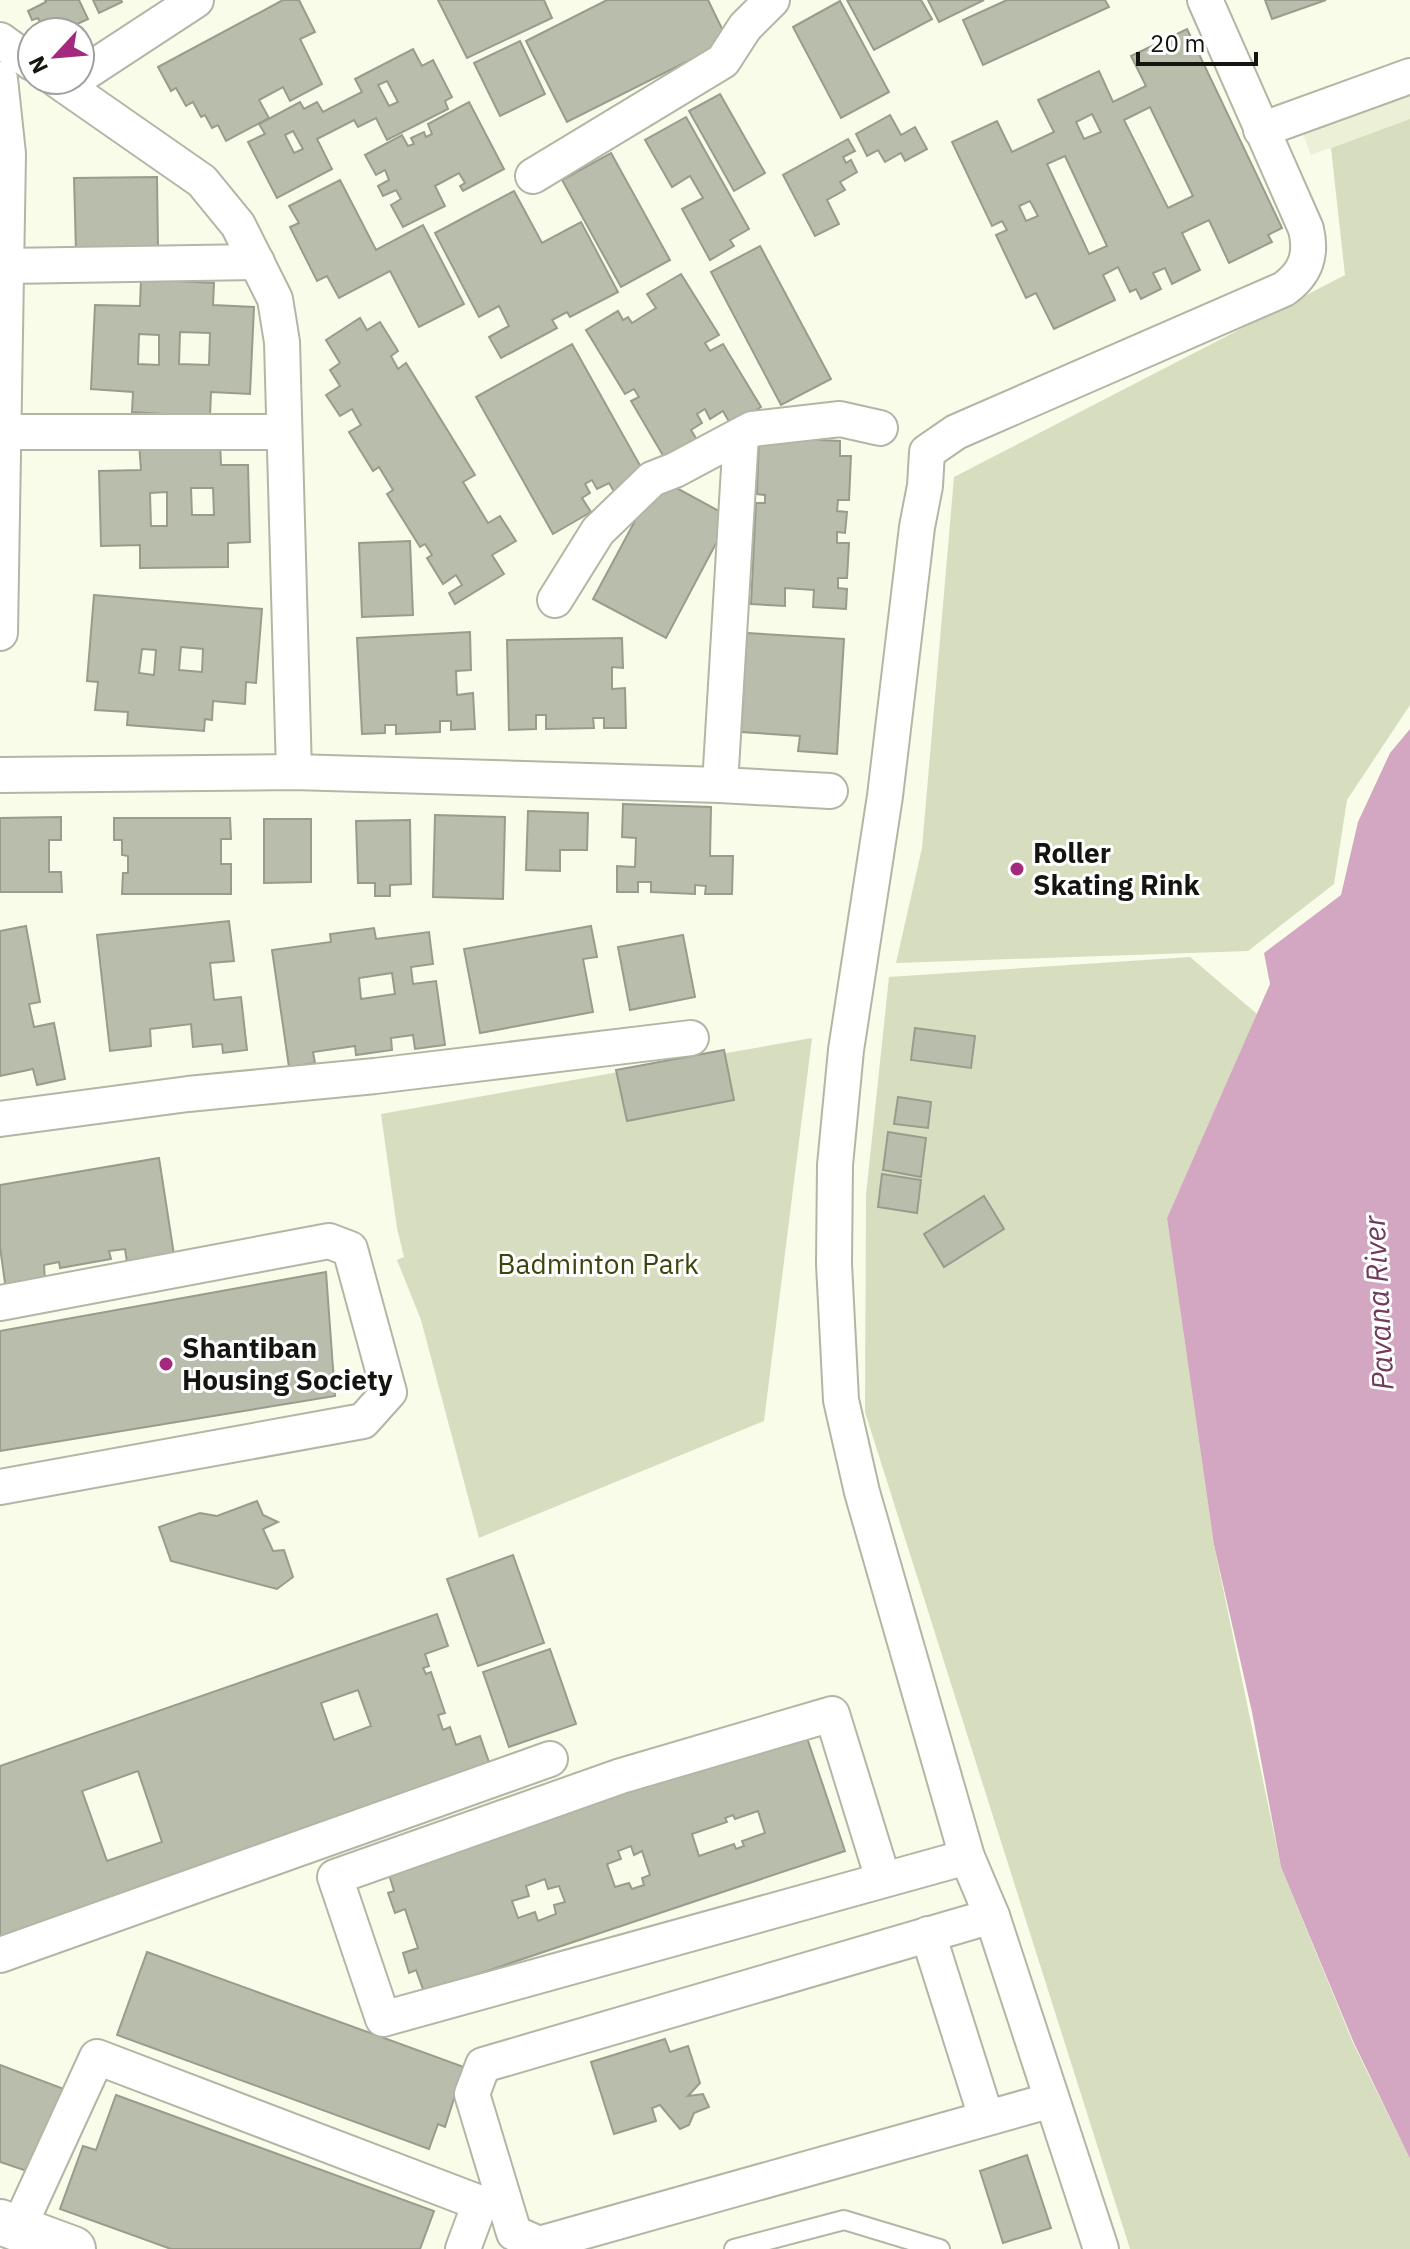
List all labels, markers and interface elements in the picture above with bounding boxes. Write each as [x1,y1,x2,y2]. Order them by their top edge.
north arrow [16,16,96,96]
scale bar [1138,16,1256,66]
text: 20 m [1150,27,1205,59]
text: N [21,51,54,79]
place label: Roller Skating Rink [1033,834,1200,903]
marker: Roller Skating Rink [1008,860,1026,878]
water label: Pavana River [1353,1214,1402,1391]
park label: Badminton Park [497,1245,699,1282]
place label: Shantiban Housing Society [182,1329,393,1398]
marker: Shantiban Housing Society [157,1355,175,1373]

